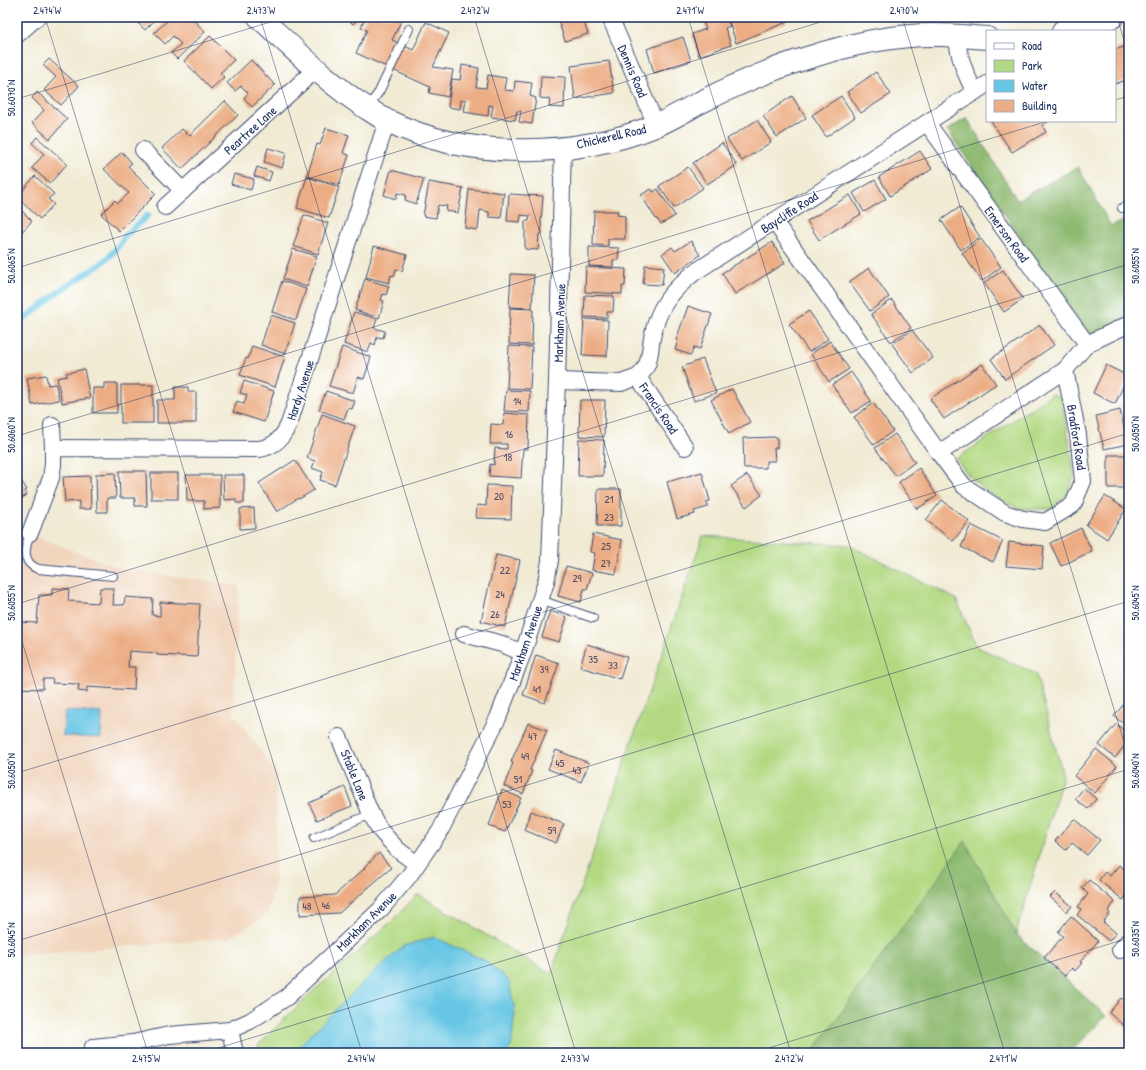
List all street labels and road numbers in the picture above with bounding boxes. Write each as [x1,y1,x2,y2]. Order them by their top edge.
street label: Dennis Road [614,42,652,100]
street label: Peartree Lane [220,101,280,159]
street label: Chickerell Road [574,119,648,153]
street label: Baycliffe Road [757,187,821,237]
street label: Emerson Road [981,202,1033,266]
street label: Markham Avenue [549,283,569,363]
street label: Hardy Avenue [282,357,318,423]
street label: Francis Road [635,378,683,437]
street label: Bradford Road [1063,403,1091,471]
street label: Markham Avenue [504,603,546,683]
street label: Stable Lane [337,747,373,803]
street label: Markham Avenue [332,887,400,955]

